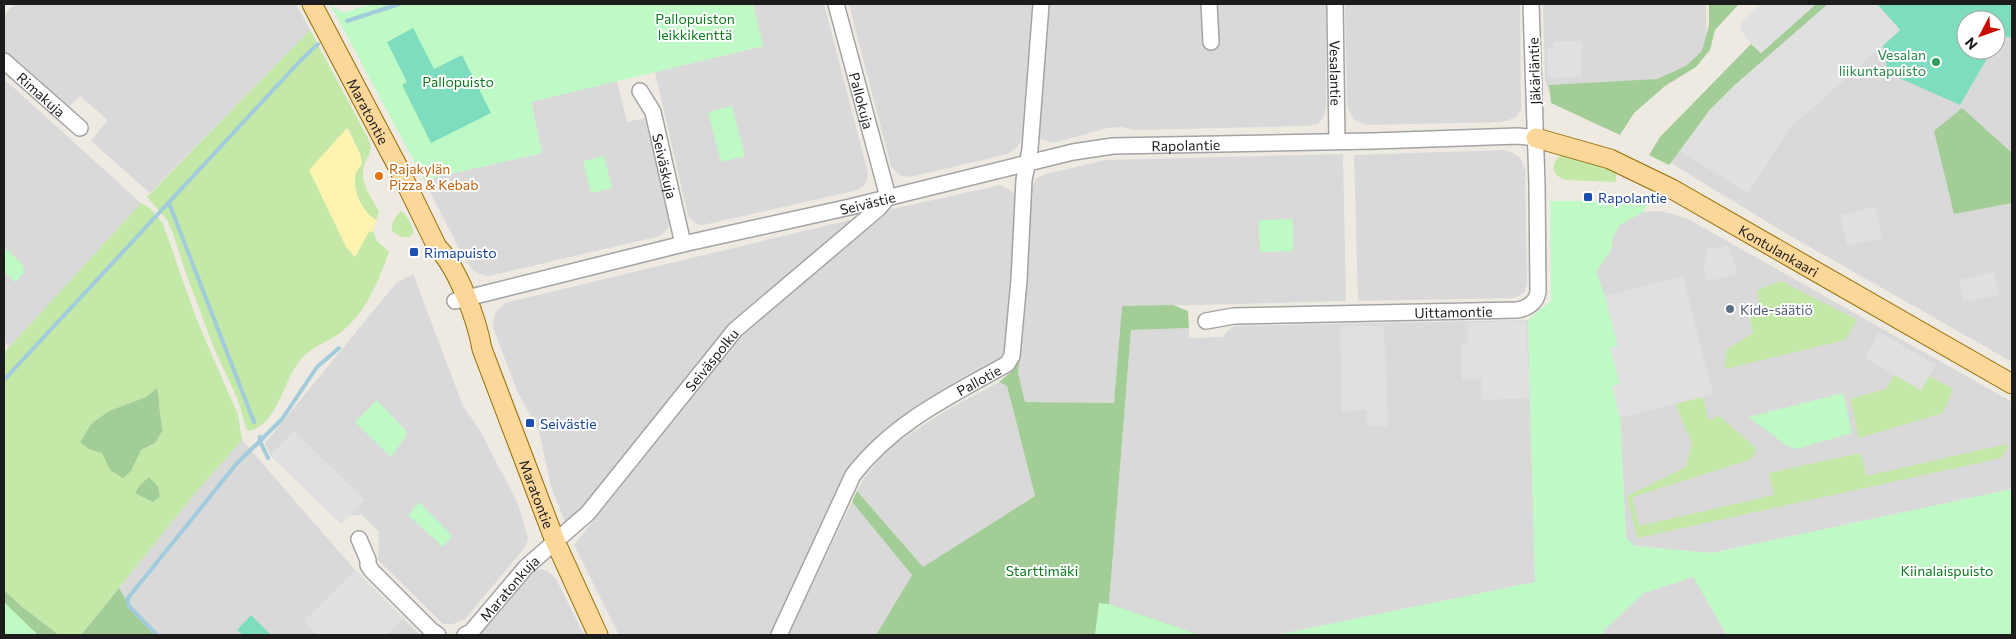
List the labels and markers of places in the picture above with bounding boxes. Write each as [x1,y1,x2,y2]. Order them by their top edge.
place label: Vesalan liikuntapuisto [1839,46,1926,79]
marker: Vesalan liikuntapuisto [1930,56,1942,68]
place label: Rajakylän Pizza & Kebab [389,160,478,193]
marker: Rajakylän Pizza & Kebab [373,170,385,182]
place label: Rapolantie [1598,189,1667,206]
marker: Rapolantie [1582,191,1594,203]
place label: Rimapuisto [424,244,497,261]
marker: Rimapuisto [408,246,420,258]
place label: Kide-säätiö [1740,301,1813,318]
marker: Kide-säätiö [1724,303,1736,315]
place label: Seivästie [540,415,597,432]
marker: Seivästie [524,417,536,429]

